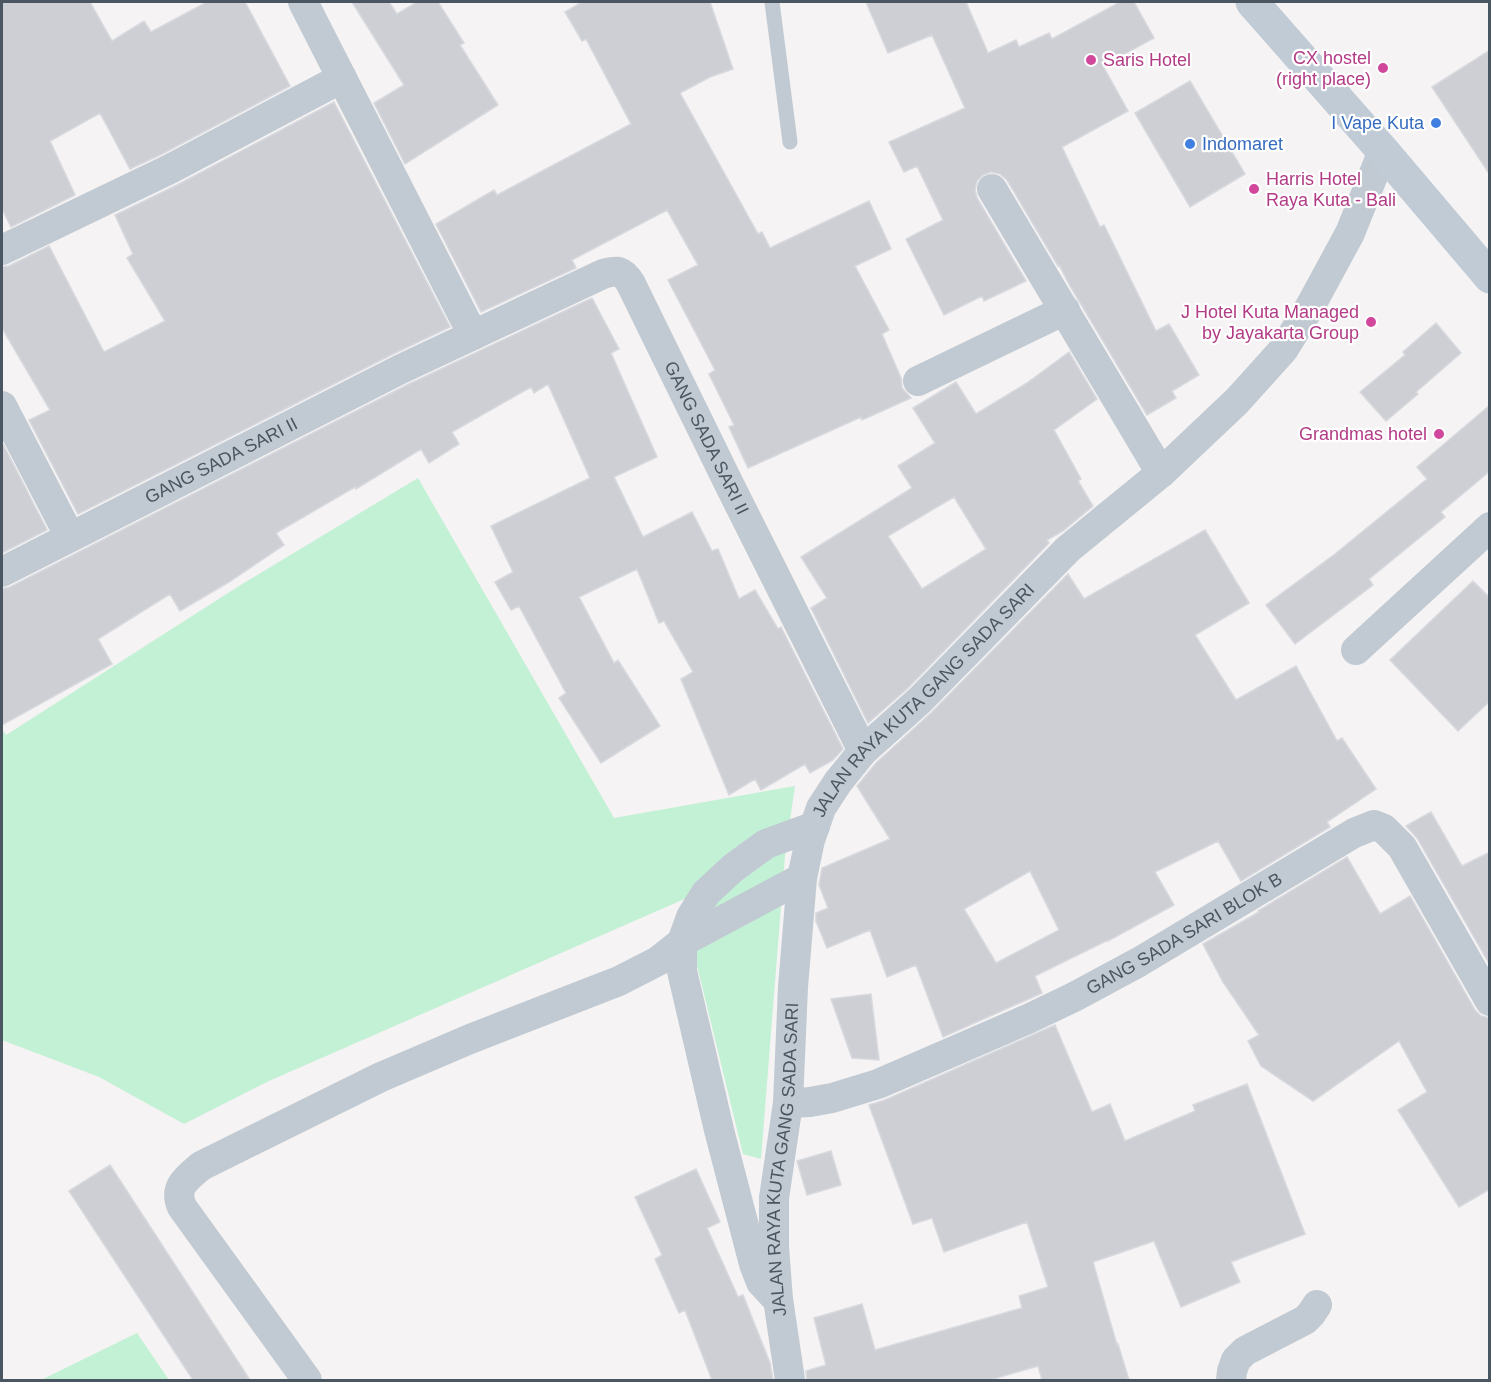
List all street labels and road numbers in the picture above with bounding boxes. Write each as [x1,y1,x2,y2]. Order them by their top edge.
street label: GANG SADA SARI II [660,358,753,518]
street label: GANG SADA SARI II [142,413,301,508]
street label: JALAN RAYA KUTA GANG SADA SARI [809,579,1038,820]
street label: GANG SADA SARI BLOK B [1083,869,1286,998]
street label: JALAN RAYA KUTA GANG SADA SARI [764,1002,802,1318]

